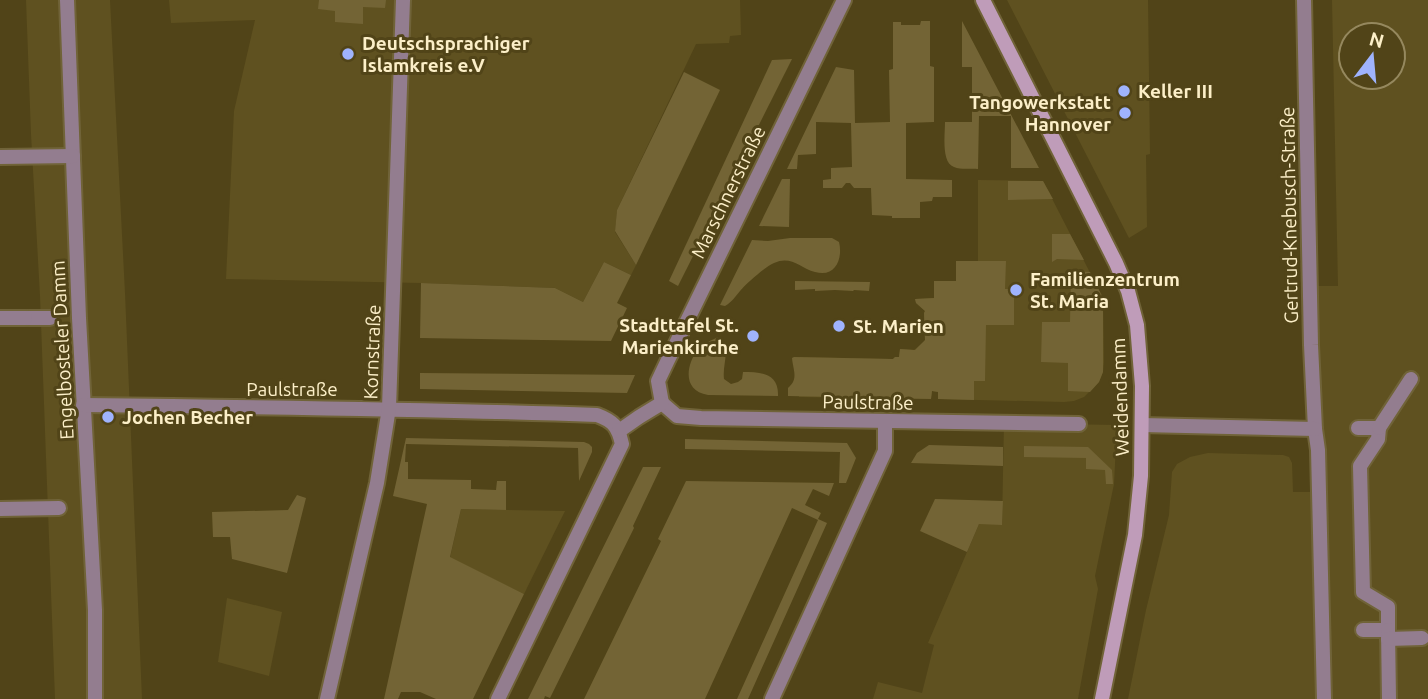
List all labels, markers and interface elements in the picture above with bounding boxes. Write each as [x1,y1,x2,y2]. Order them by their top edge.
north arrow [1337,21,1407,91]
text: N [1367,27,1387,52]
place label: Deutschsprachiger Islamkreis e.V [362,32,530,76]
marker: Deutschsprachiger Islamkreis e.V [340,46,356,62]
place label: Keller III [1138,80,1213,102]
marker: Keller III [1116,83,1132,99]
place label: Tangowerkstatt Hannover [969,91,1111,135]
marker: Tangowerkstatt Hannover [1117,105,1133,121]
street label: Gertrud-Knebusch-Straße [1276,106,1302,324]
street label: Marschnerstraße [686,122,770,262]
street label: Engelbosteler Damm [46,260,78,440]
place label: Familienzentrum St. Maria [1030,268,1180,312]
marker: Familienzentrum St. Maria [1008,282,1024,298]
street label: Kornstraße [359,304,385,400]
place label: Stadttafel St. Marienkirche [619,314,739,358]
place label: St. Marien [853,315,944,337]
marker: St. Marien [831,318,847,334]
marker: Stadttafel St. Marienkirche [745,328,761,344]
street label: Weidendamm [1107,337,1133,457]
street label: Paulstraße [246,378,338,400]
street label: Paulstraße [822,390,914,414]
place label: Jochen Becher [122,406,253,428]
marker: Jochen Becher [100,409,116,425]

